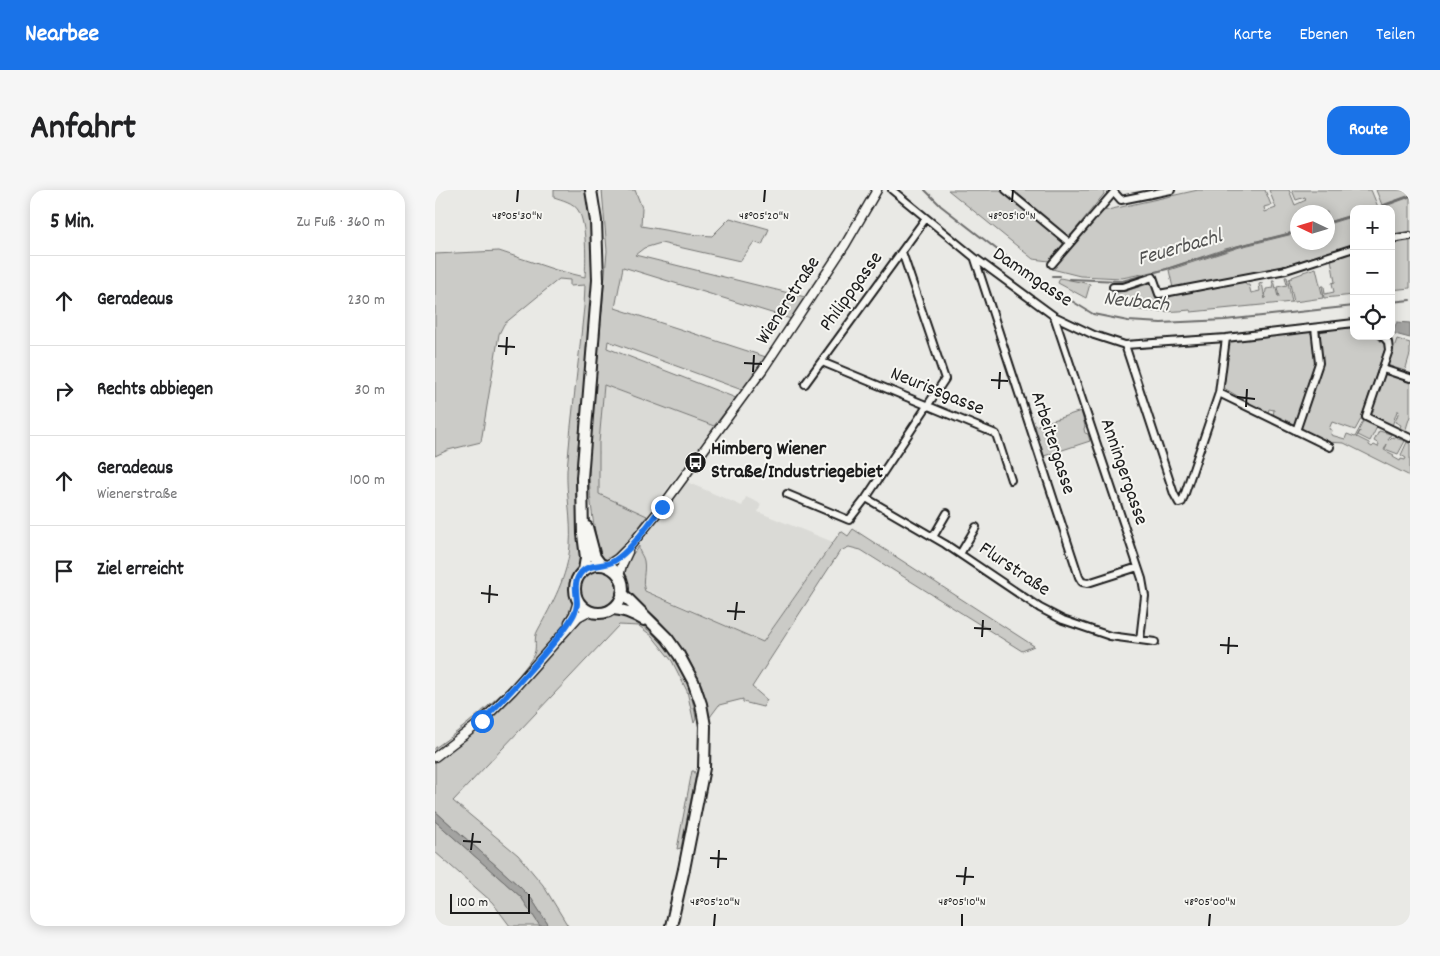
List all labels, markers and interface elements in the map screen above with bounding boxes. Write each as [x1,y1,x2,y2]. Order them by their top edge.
text: Nearbee [25,18,99,52]
text: Karte [1234,23,1272,48]
text: Ebenen [1300,23,1348,48]
text: Teilen [1376,23,1415,48]
text: Anfahrt [30,105,136,155]
button: Route [1327,106,1410,155]
north arrow [1290,205,1335,250]
map controls [1350,205,1395,340]
button: + [1350,205,1395,250]
text: 5 Min. [50,208,94,238]
text: 48°05'30"N [492,208,542,225]
text: 48°05'20"N [739,208,789,225]
text: 48°05'10"N [988,208,1036,225]
text: Zu Fuß · 360 m [296,211,385,234]
water label: Feuerbachl [1134,222,1228,275]
street label: Dammgasse [986,241,1078,315]
street label: Philippgasse [813,246,891,338]
button: − [1350,250,1395,295]
street label: Wienerstraße [750,251,828,351]
water label: Neubach [1102,285,1172,321]
icon: ahead [50,287,78,315]
text: Geradeaus [97,287,173,314]
text: 230 m [348,289,385,312]
button: locate [1350,295,1395,340]
street label: Neurissgasse [886,360,988,424]
icon: right [50,377,78,405]
text: Rechts abbiegen [97,377,213,404]
text: 30 m [355,379,385,402]
street label: Arbeitergasse [1022,388,1082,498]
street label: Anningergasse [1092,415,1154,529]
place label: Himberg Wiener Straße/Industriegebiet [711,436,884,487]
bus stop icon: Himberg Wiener Straße/Industriegebiet [683,450,707,474]
text: Geradeaus [97,456,173,483]
icon: ahead [50,467,78,495]
text: 100 m [349,469,385,492]
text: Wienerstraße [97,483,177,506]
route end [651,496,674,519]
street label: Flurstraße [973,536,1055,604]
icon: arrive [50,557,78,585]
text: Ziel erreicht [97,557,184,584]
route start [471,710,494,733]
scale bar [450,891,530,914]
text: 100 m [457,893,488,913]
text: 48°05'20"N [690,894,740,911]
text: 48°05'10"N [938,894,986,911]
text: 48°05'00"N [1184,894,1236,911]

